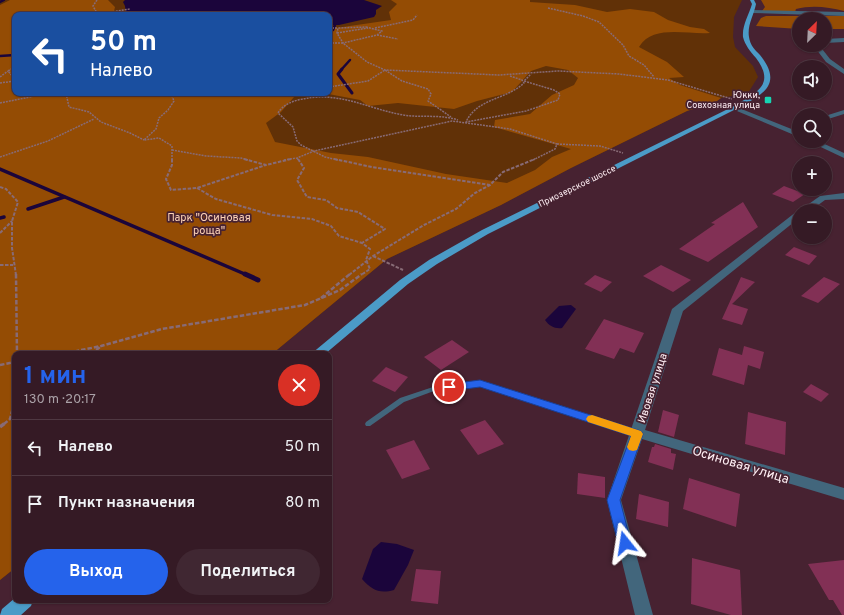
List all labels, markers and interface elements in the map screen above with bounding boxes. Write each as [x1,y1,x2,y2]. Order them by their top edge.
north arrow [792,12,832,52]
map controls [792,12,832,244]
text: 50 m [90,25,157,61]
icon: left [24,28,76,80]
text: Налево [90,60,153,83]
button: sound [792,60,832,100]
place label: Юкки, Совхозная улица [686,90,760,111]
marker: Юкки, Совхозная улица [763,95,773,105]
button: search [792,108,832,148]
button: + [792,156,832,196]
street label: Приозерское шоссе [537,163,618,210]
button: − [792,204,832,244]
park label: Парк "Осиновая роща" [167,211,251,238]
street label: Ивовая улица [635,351,671,425]
text: 1 мин [24,362,86,392]
button: close [278,364,320,406]
pin [432,370,466,404]
icon: arrive [438,376,460,398]
text: 130 m · 20:17 [24,392,96,408]
icon: left [24,437,46,459]
text: Налево [58,438,113,457]
text: 50 m [285,438,320,457]
street label: Осиновая улица [690,444,791,488]
icon: arrive [24,493,46,515]
text: Пункт назначения [58,494,195,513]
text: 80 m [285,494,320,513]
position arrow [604,522,646,564]
button: Выход [24,549,168,595]
button: Поделиться [176,549,320,595]

